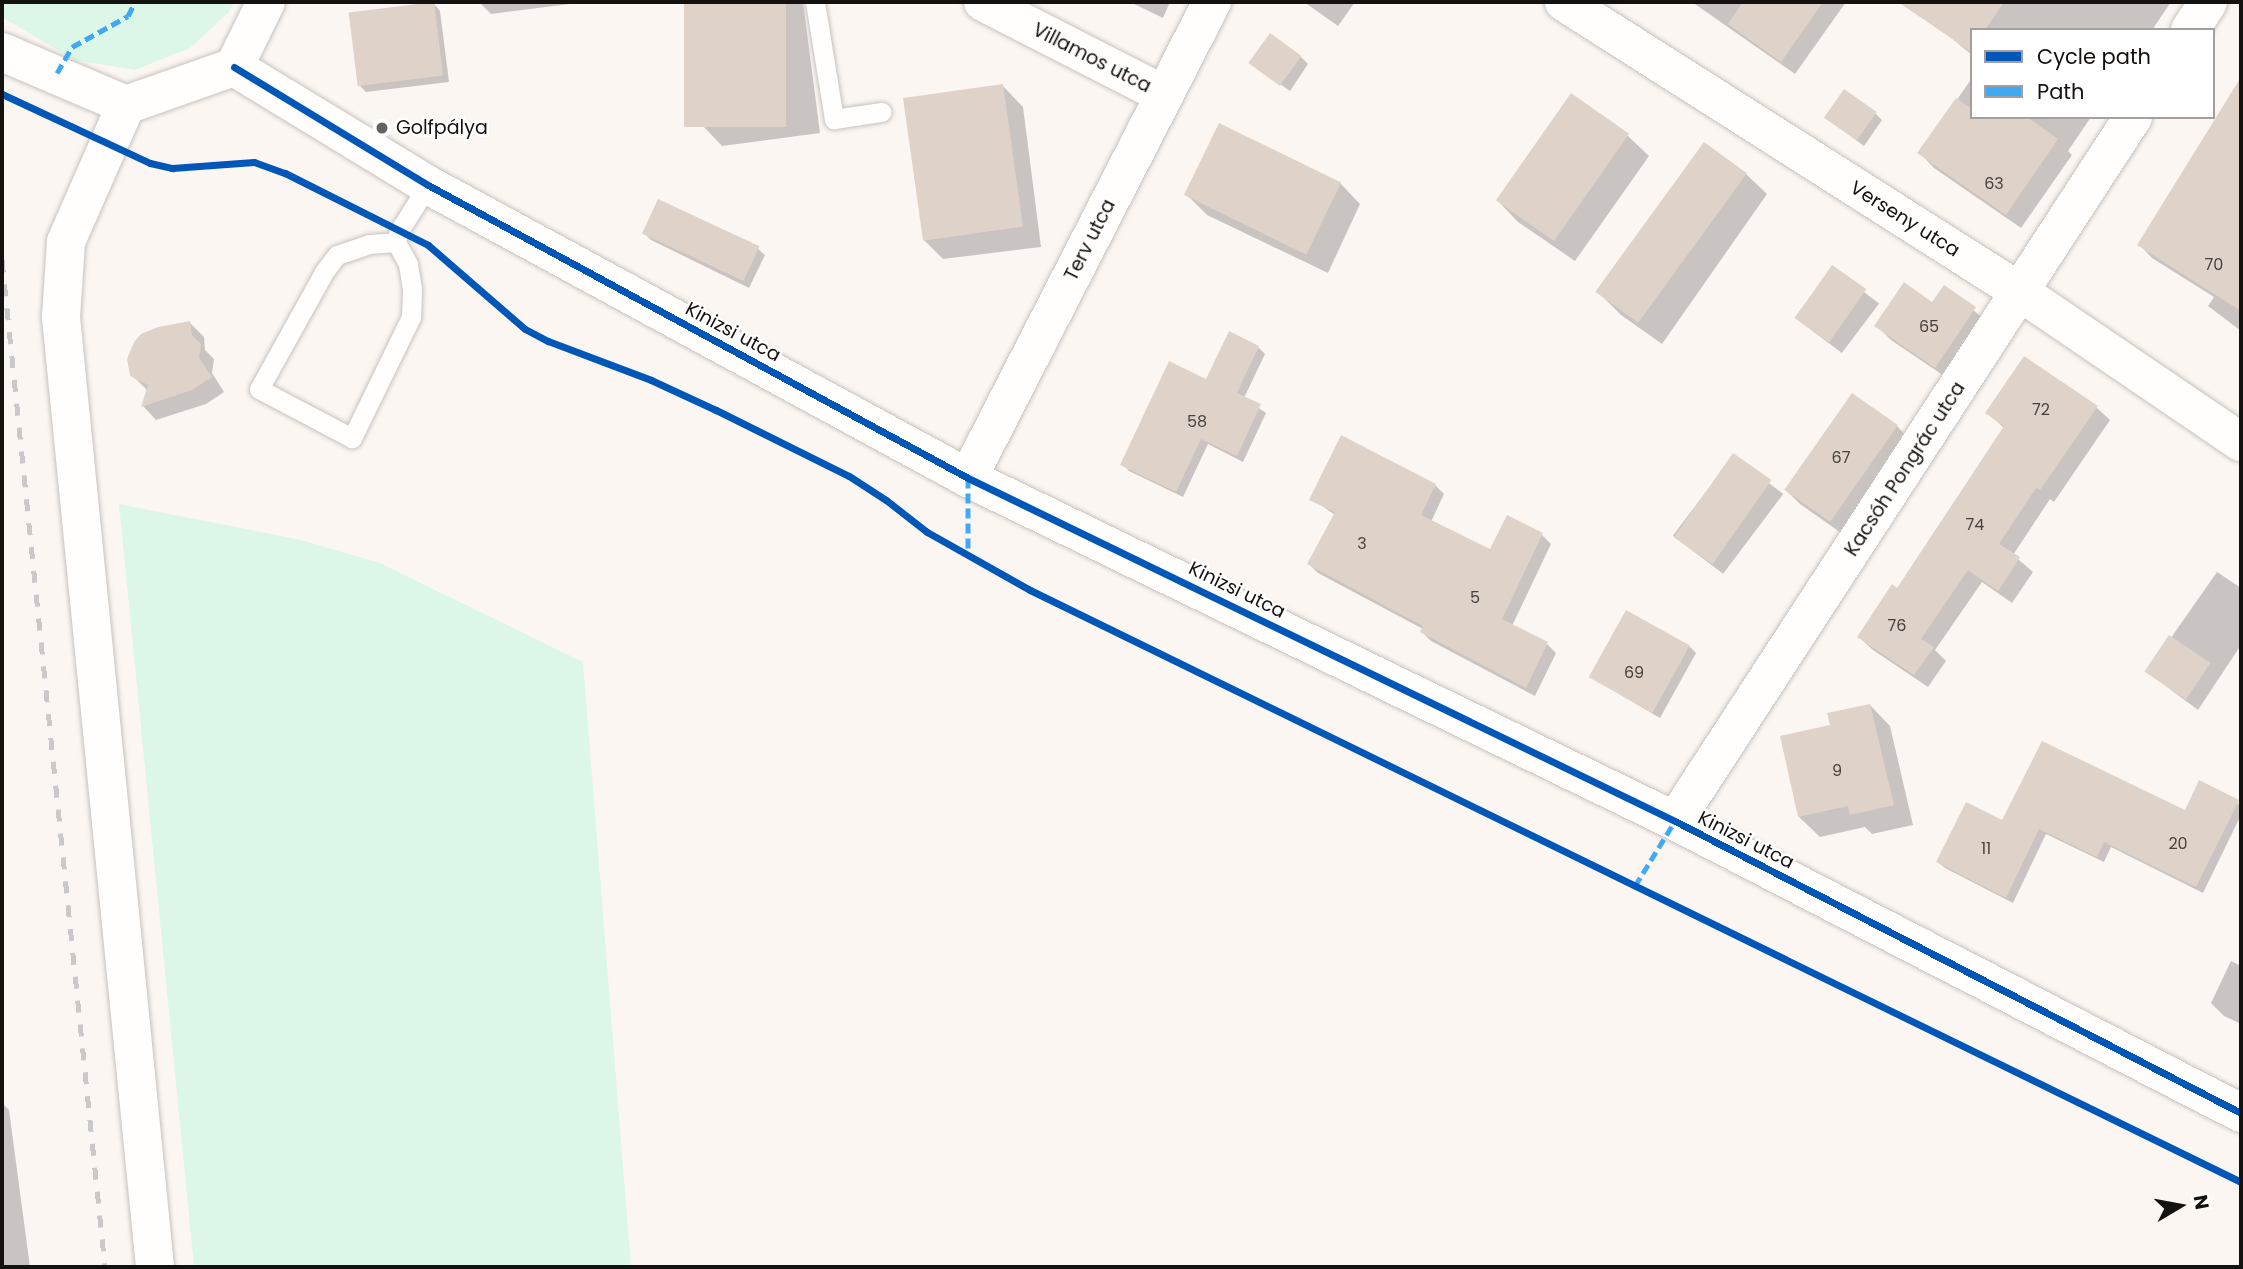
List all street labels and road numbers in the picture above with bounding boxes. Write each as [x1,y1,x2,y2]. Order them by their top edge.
street label: Villamos utca [1029,18,1155,98]
street label: Verseny utca [1846,176,1964,262]
street label: Terv utca [1060,195,1120,285]
street label: Kinizsi utca [681,297,785,367]
street label: Kacsóh Pongrác utca [1840,378,1970,560]
street label: Kinizsi utca [1185,557,1289,623]
street label: Kinizsi utca [1694,806,1798,874]

